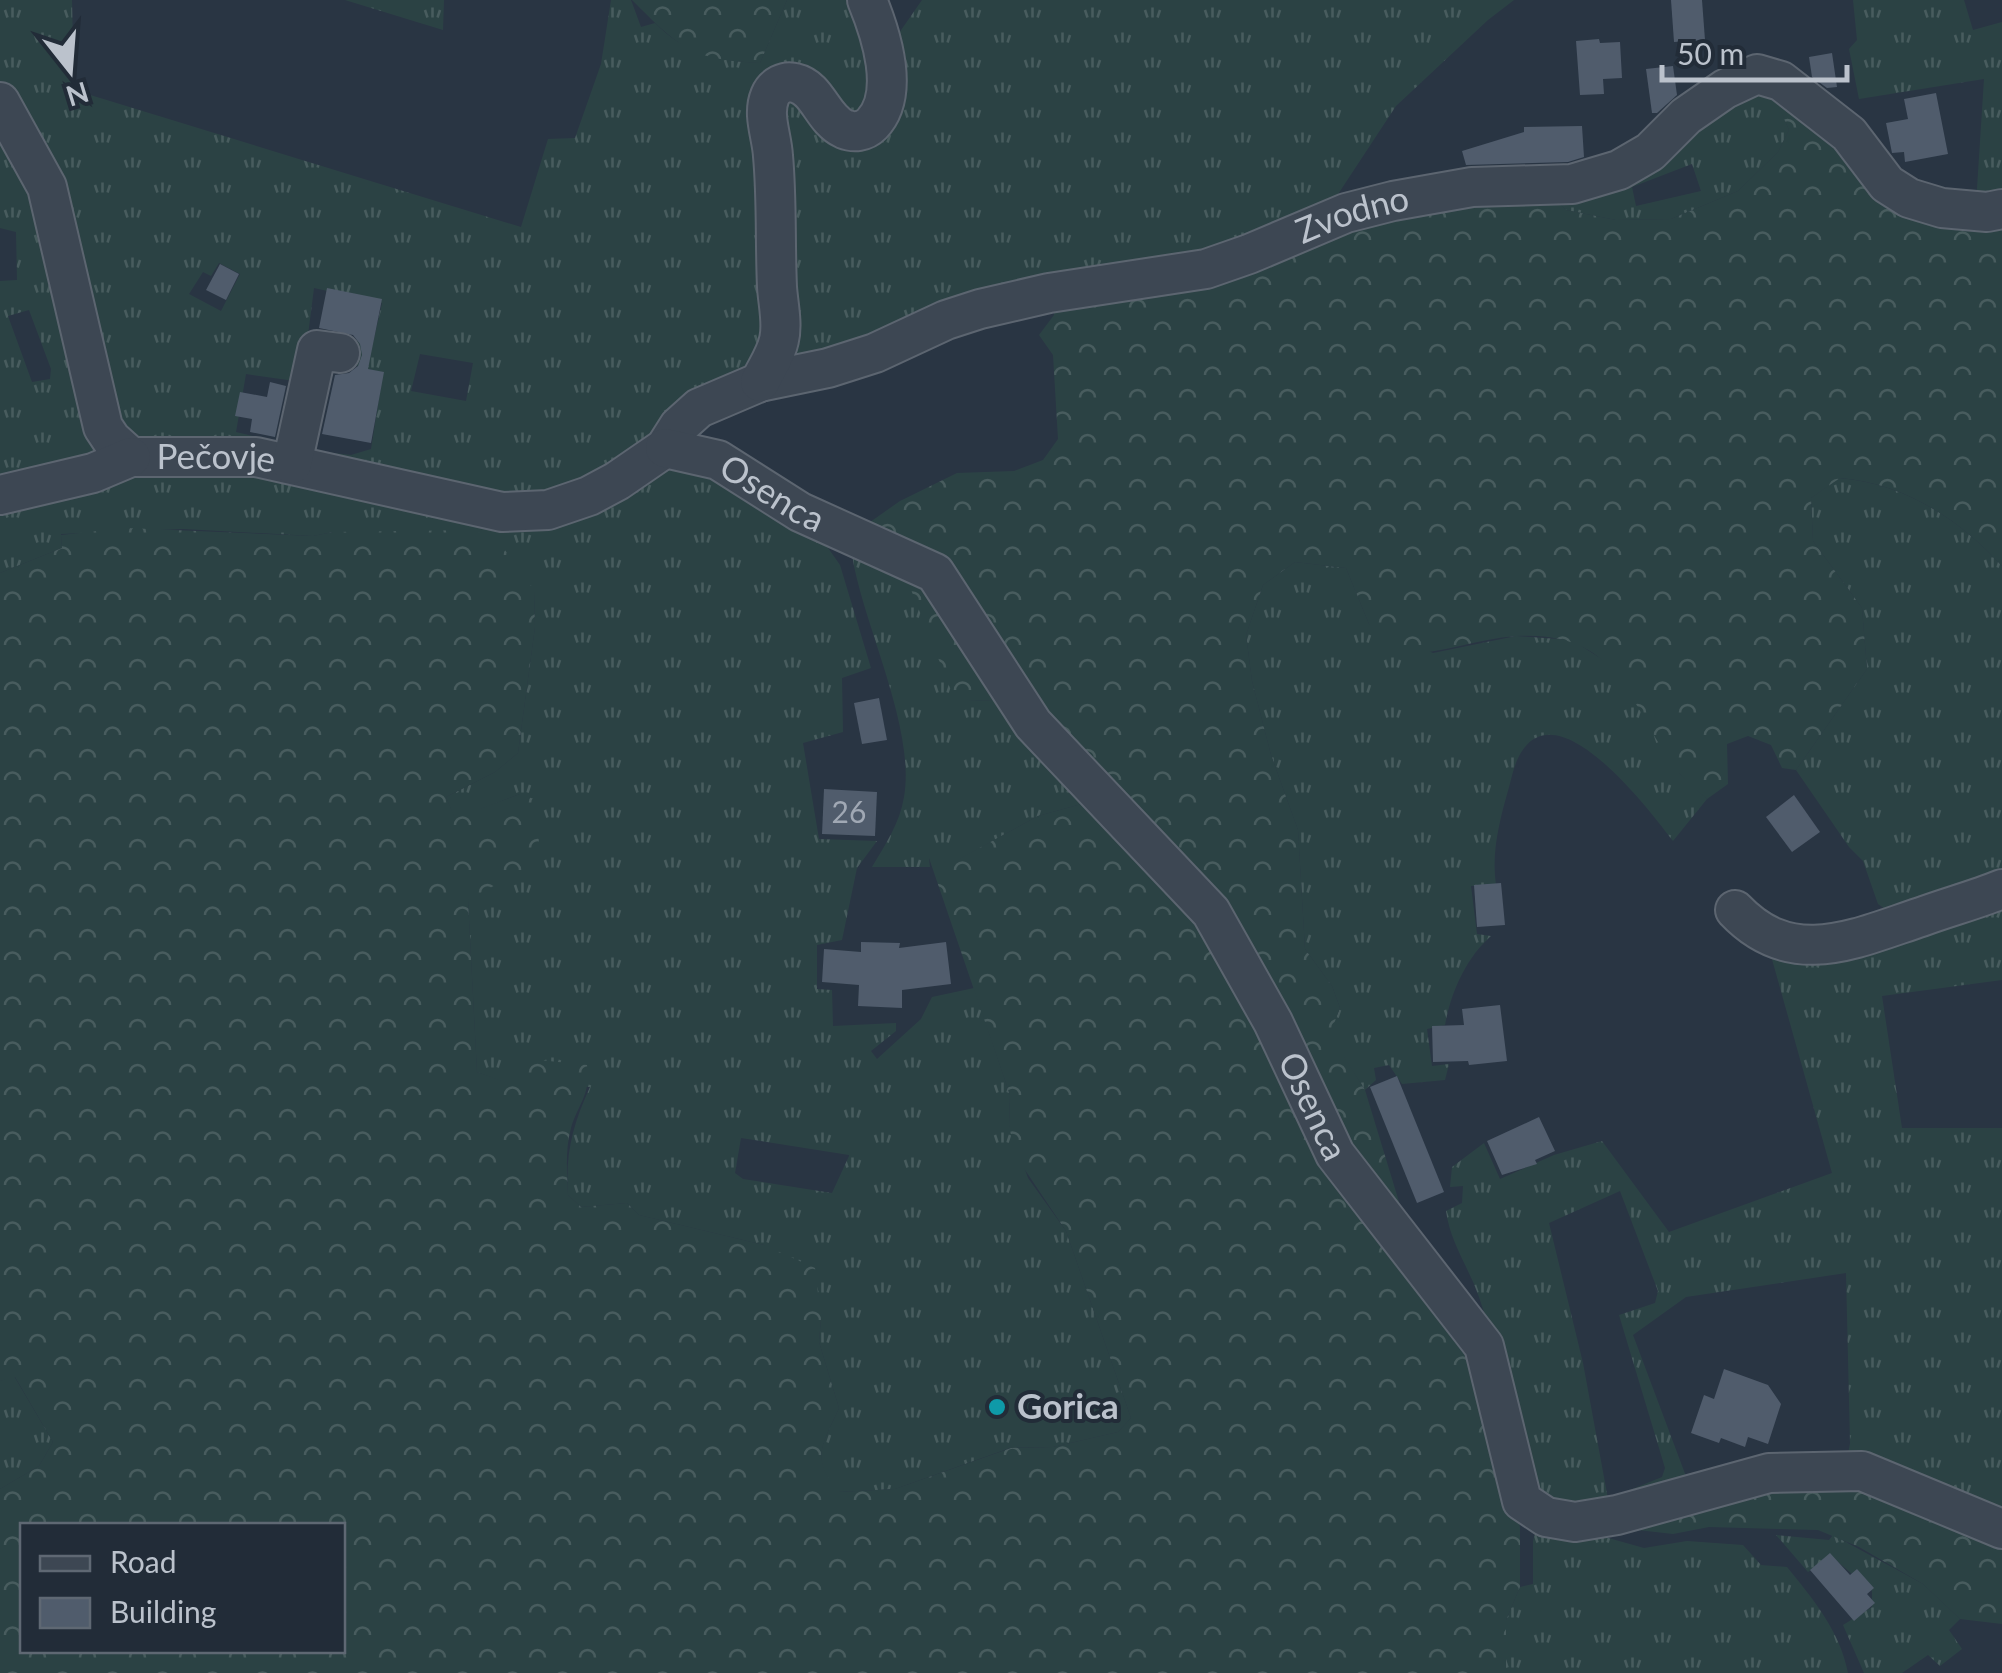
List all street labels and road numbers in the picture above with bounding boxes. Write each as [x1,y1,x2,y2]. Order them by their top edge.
street label: Zvodno [1289,176,1412,251]
street label: Pečovje [156,434,280,480]
street label: Osenca [713,444,831,539]
street label: Osenca [1271,1045,1358,1167]

